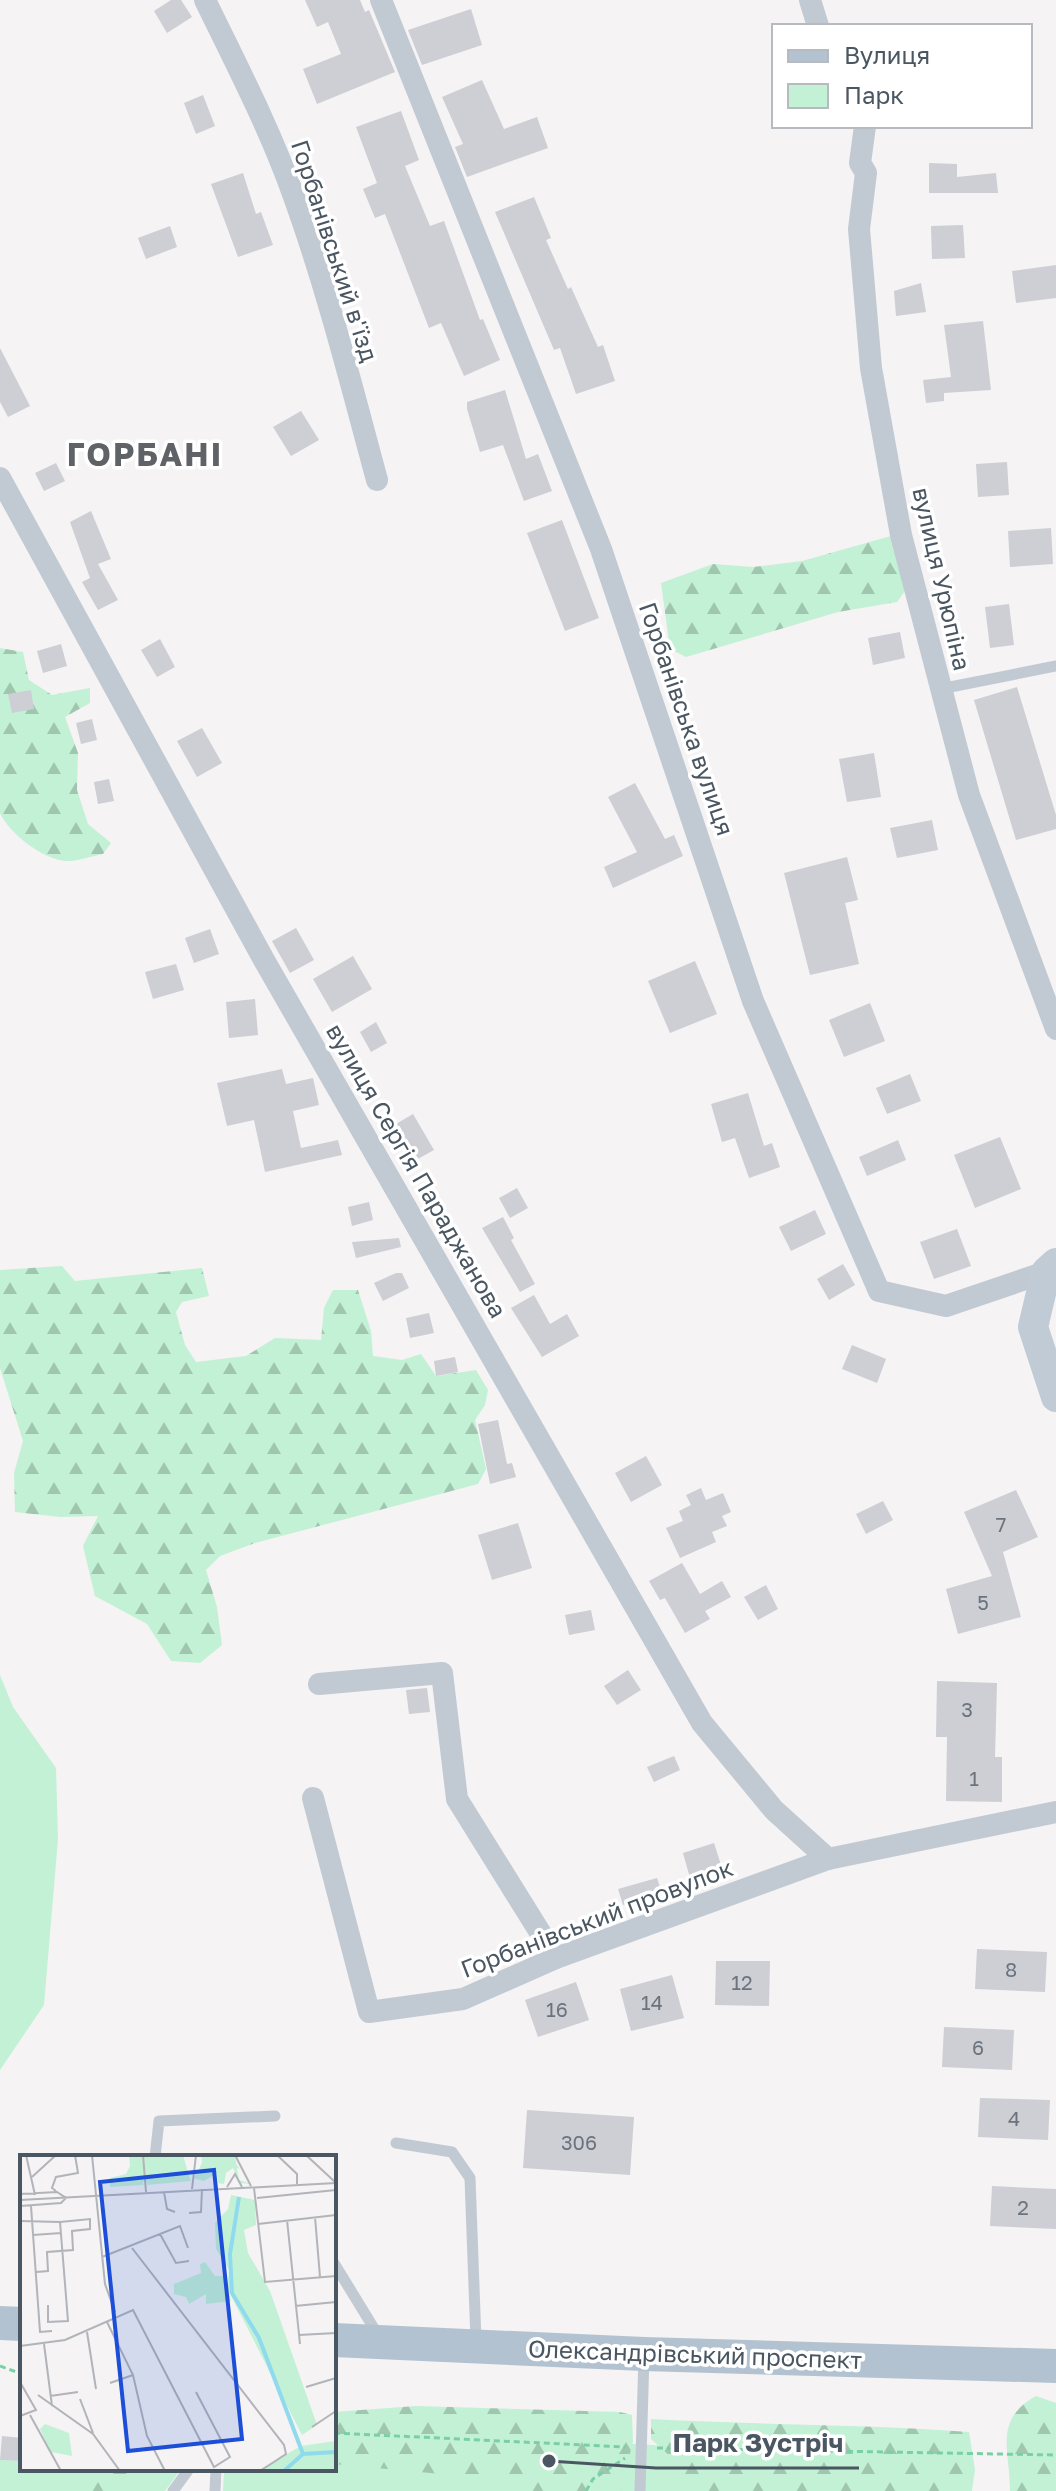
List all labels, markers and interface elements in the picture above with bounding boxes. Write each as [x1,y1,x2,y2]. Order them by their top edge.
legend [772,24,1032,128]
text: Вулиця [844,40,930,69]
text: Парк [844,80,904,109]
street label: Горбанівський в'їзд [286,136,385,365]
district label: ГОРБАНІ [67,435,223,473]
street label: вулиця Урюпіна [907,484,978,673]
street label: Горбанівська вулиця [634,598,741,839]
street label: вулиця Сергія Параджанова [321,1018,514,1323]
house number: 7 [996,1512,1006,1536]
house number: 5 [977,1590,989,1614]
house number: 3 [961,1697,973,1721]
house number: 1 [969,1766,979,1790]
street label: Горбанівський провулок [456,1852,737,1983]
house number: 8 [1005,1957,1017,1981]
house number: 12 [731,1970,753,1994]
house number: 14 [641,1990,663,2014]
house number: 16 [546,1997,568,2021]
house number: 6 [972,2035,984,2059]
house number: 4 [1008,2106,1020,2130]
house number: 306 [561,2130,597,2154]
inset map [20,2155,336,2471]
house number: 2 [1017,2195,1029,2219]
street label: Олександрівський проспект [528,2333,863,2374]
callout: Парк Зустріч [656,2418,859,2468]
text: Парк Зустріч [673,2427,843,2458]

